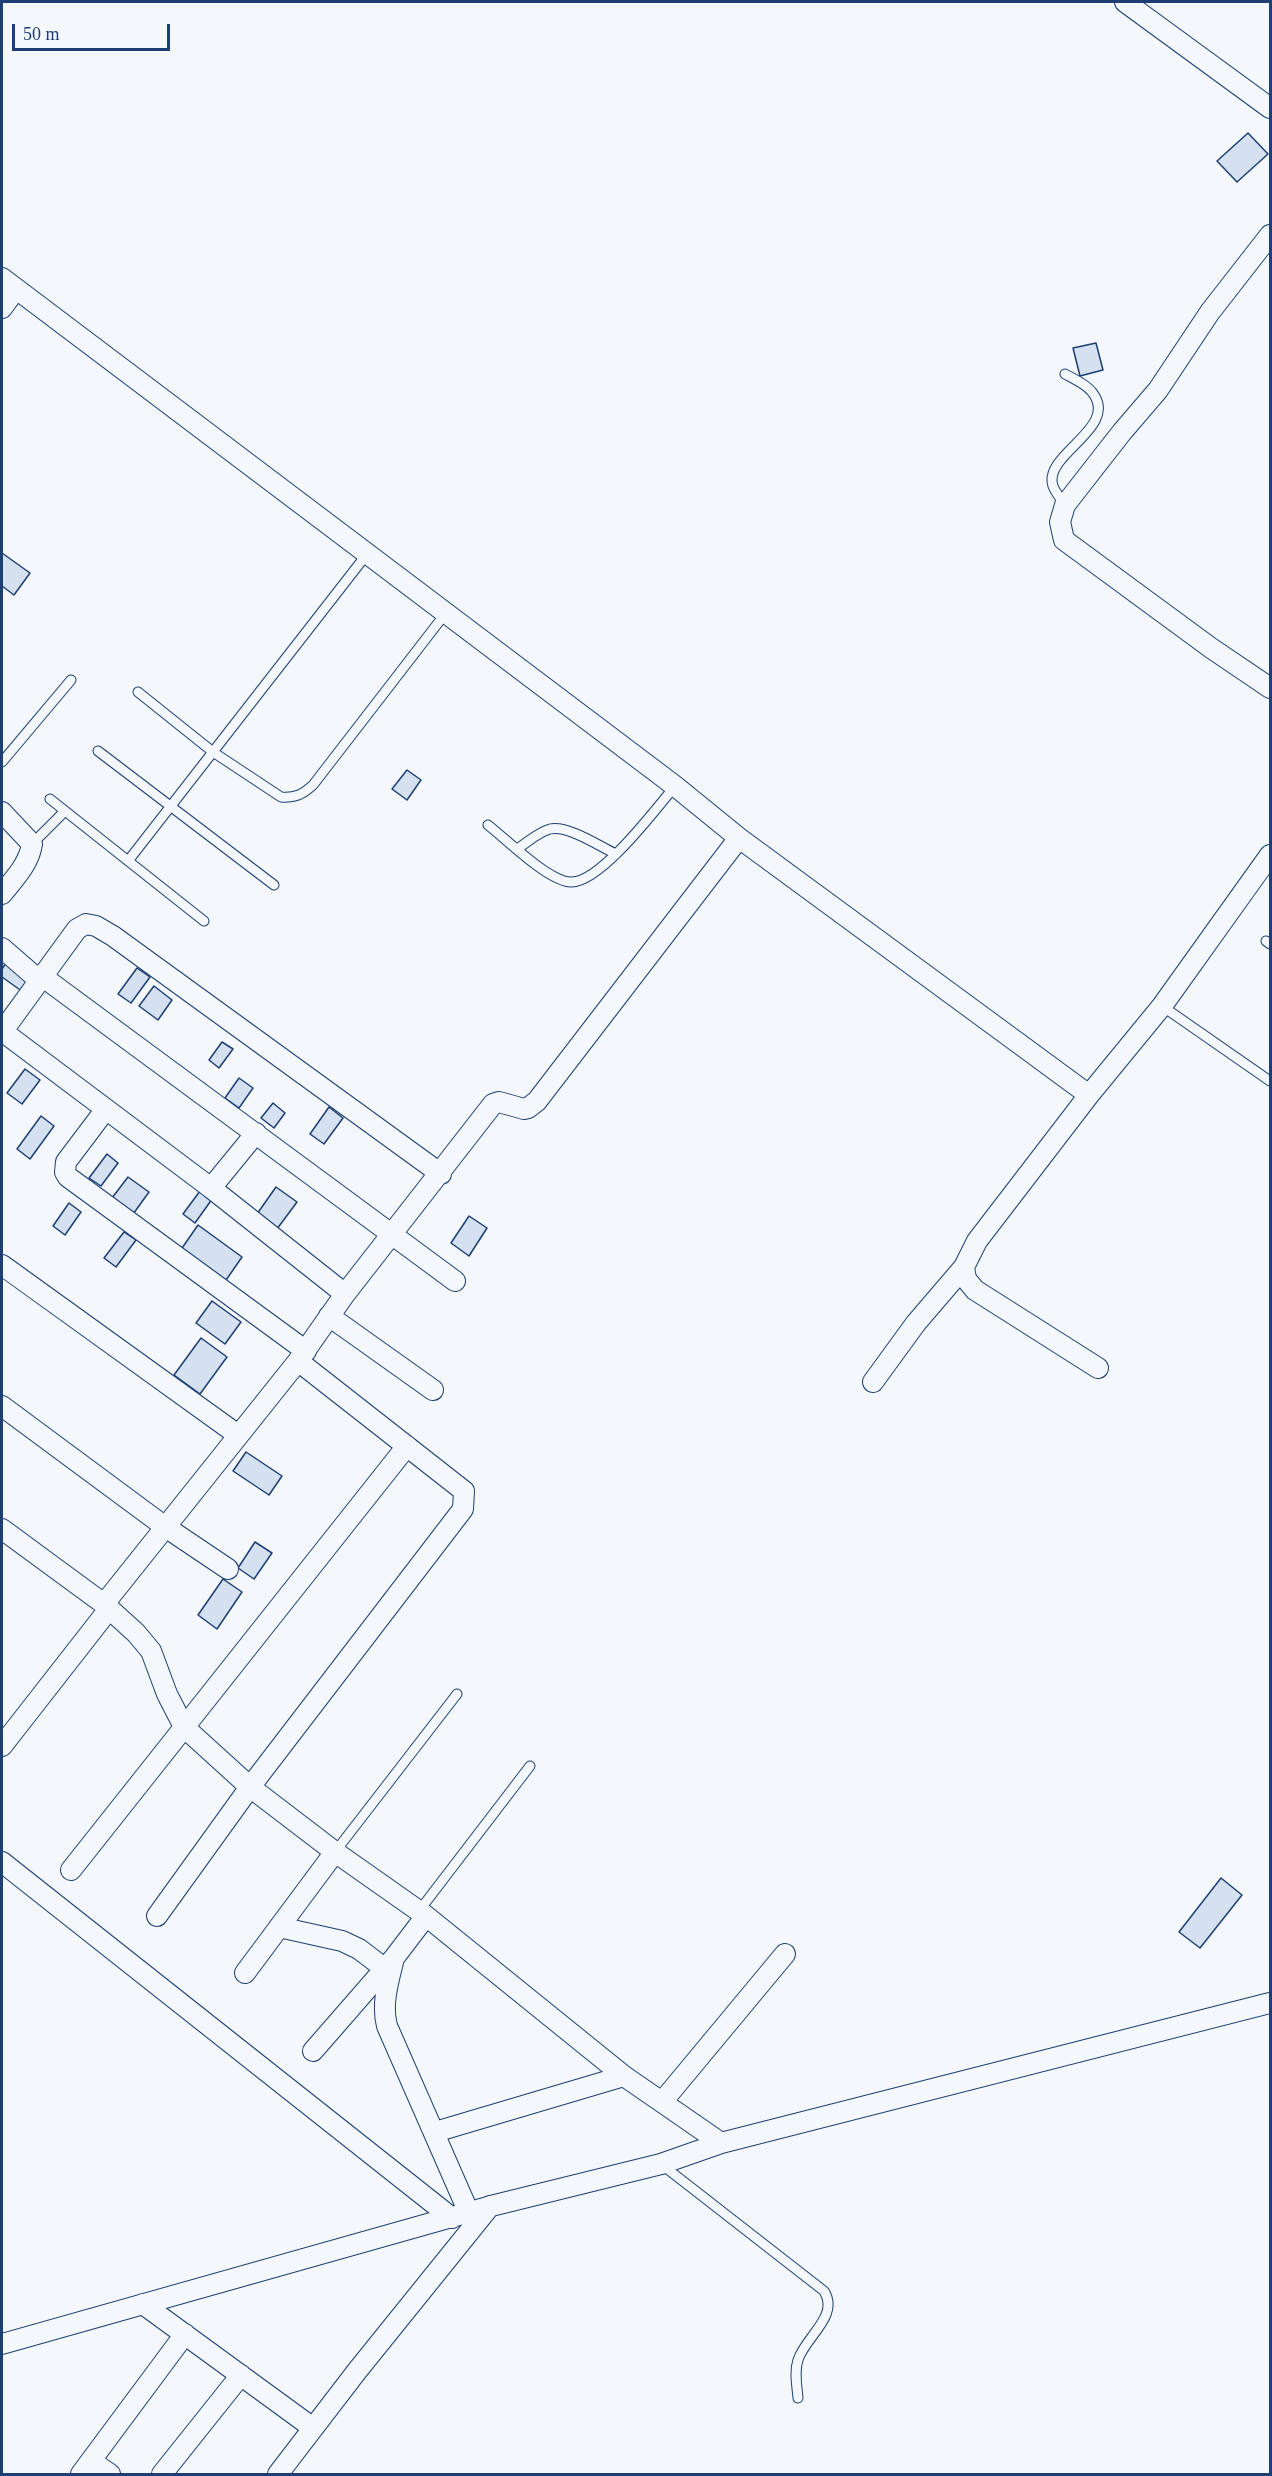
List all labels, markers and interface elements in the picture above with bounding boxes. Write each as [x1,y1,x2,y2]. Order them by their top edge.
scale bar [15,12,172,50]
text: 50 m [23,24,60,44]

